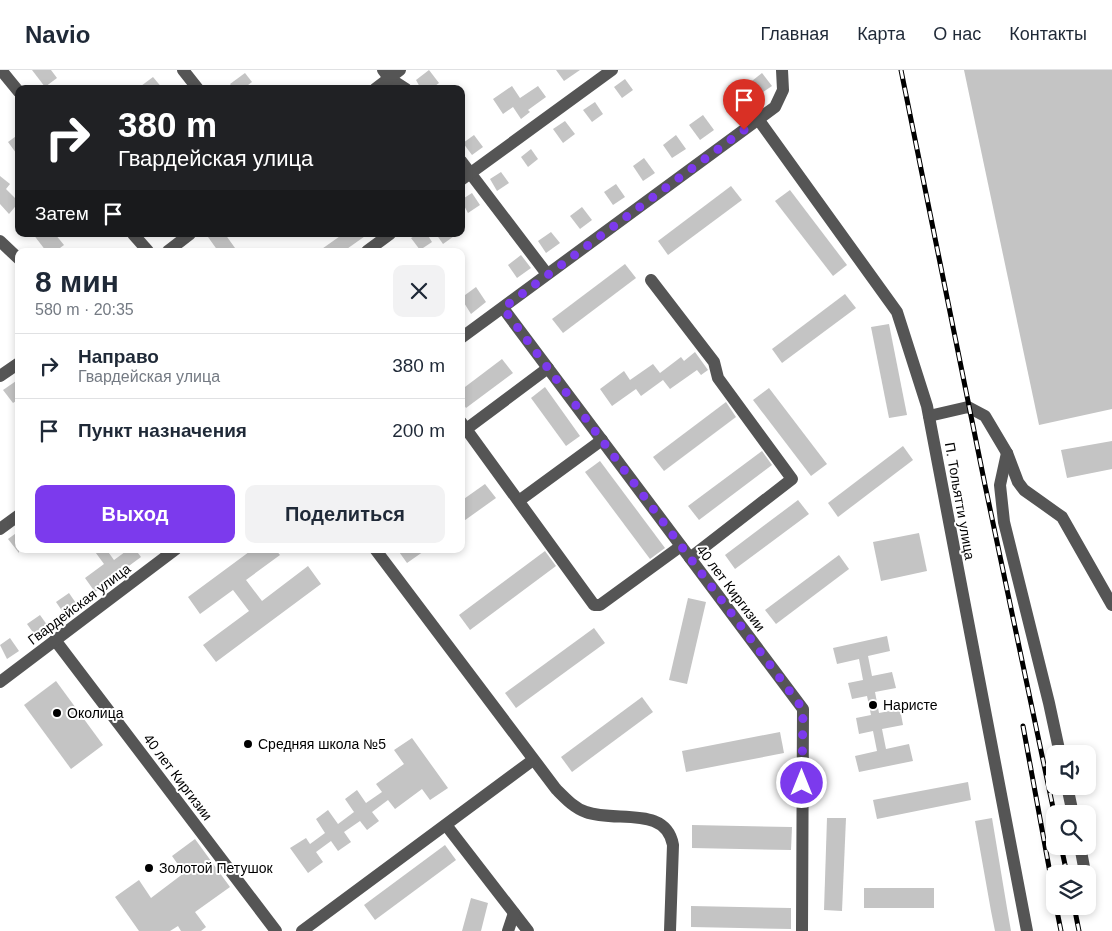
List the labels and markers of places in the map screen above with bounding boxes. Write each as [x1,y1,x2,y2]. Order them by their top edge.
pin [723,79,765,130]
place label: Наристе [883,697,938,713]
marker: Наристе [867,699,879,711]
place label: Околица [67,705,124,721]
marker: Околица [51,707,63,719]
place label: Средняя школа №5 [258,736,386,752]
marker: Средняя школа №5 [242,738,254,750]
place label: Золотой Петушок [159,860,273,876]
marker: Золотой Петушок [143,862,155,874]

